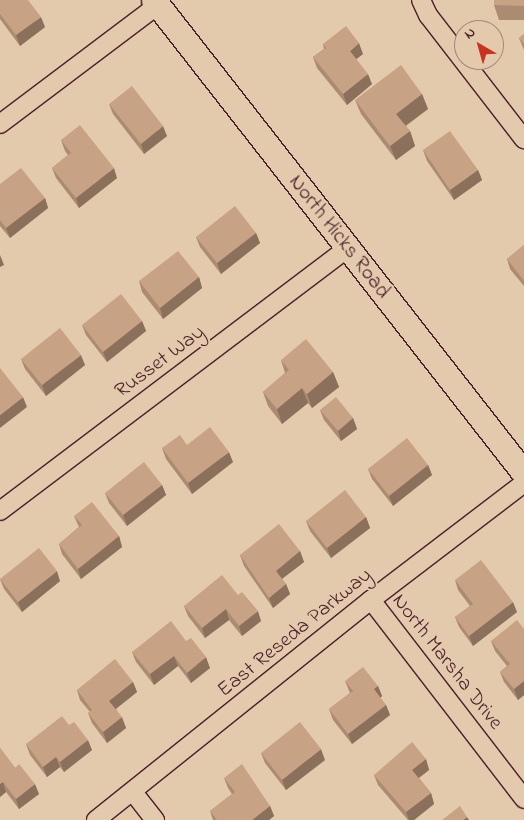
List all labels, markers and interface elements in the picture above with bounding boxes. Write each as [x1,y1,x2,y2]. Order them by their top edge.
north arrow [454,20,504,70]
text: N [460,22,480,45]
street label: North Hicks Road [283,170,395,304]
street label: Russet Way [110,320,210,404]
street label: East Reseda Parkway [213,563,377,703]
street label: North Marsha Drive [386,589,508,735]

